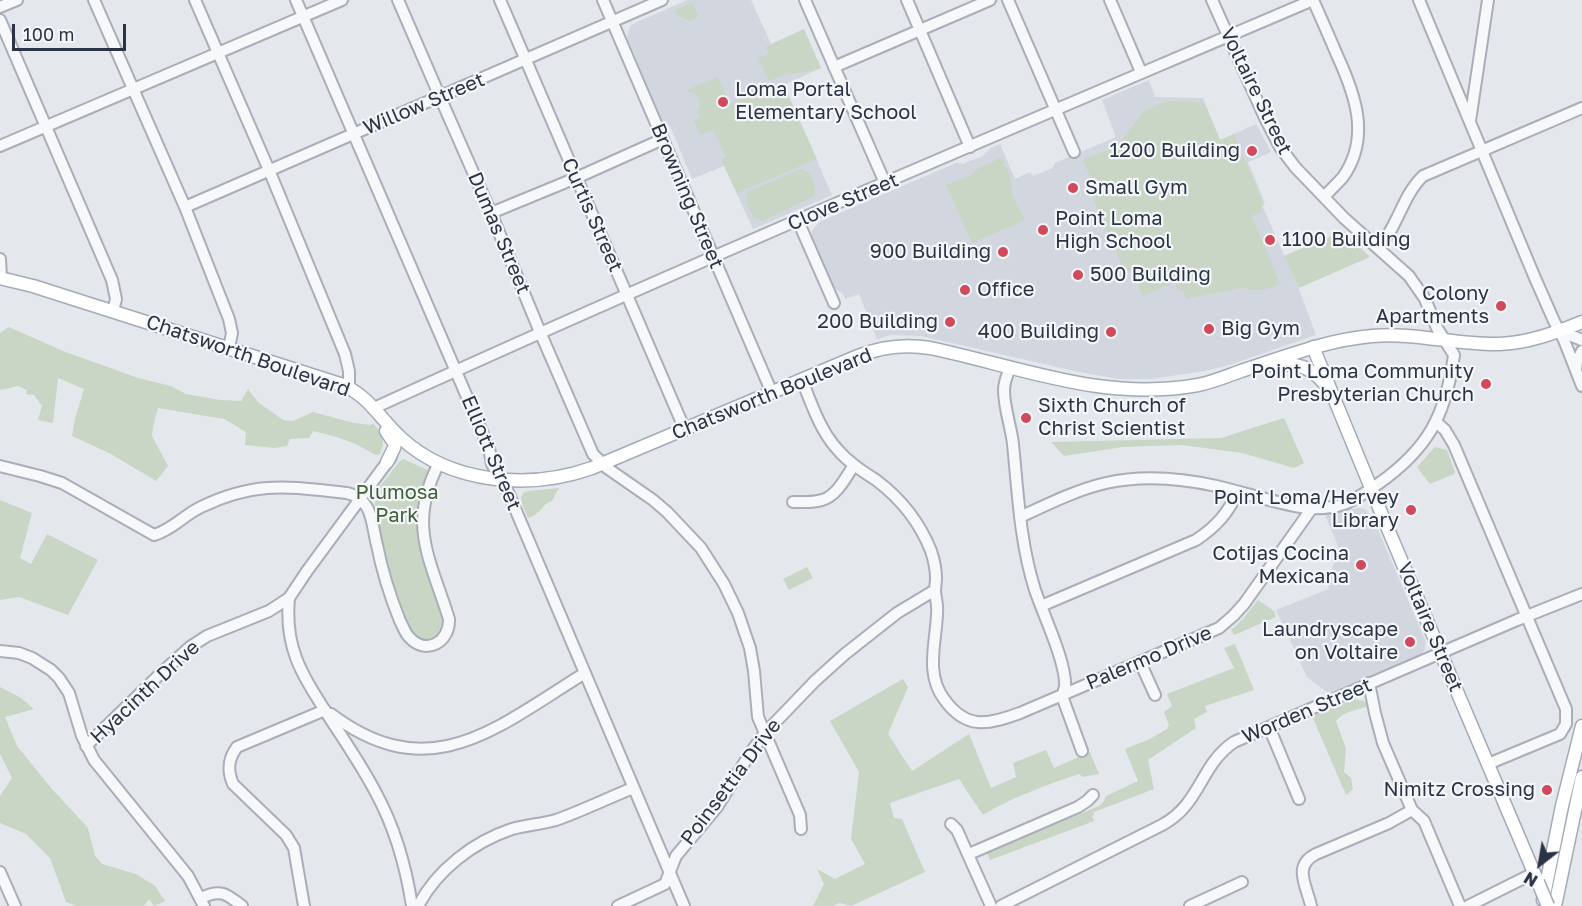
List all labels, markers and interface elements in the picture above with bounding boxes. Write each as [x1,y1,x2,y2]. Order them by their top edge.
scale bar [15,12,129,50]
text: 100 m [23,23,74,45]
street label: Voltaire Street [1215,24,1297,158]
street label: Willow Street [360,68,488,140]
place label: Loma Portal Elementary School [735,78,917,125]
marker: Loma Portal Elementary School [716,95,730,109]
street label: Browning Street [646,120,728,272]
place label: 1200 Building [1110,139,1240,163]
marker: 1200 Building [1245,144,1259,158]
street label: Curtis Street [556,154,628,276]
street label: Clove Street [784,168,902,236]
street label: Dumas Street [463,169,535,297]
place label: Small Gym [1085,176,1188,200]
marker: Small Gym [1066,181,1080,195]
place label: Point Loma High School [1055,207,1172,254]
marker: Point Loma High School [1036,223,1050,237]
place label: 1100 Building [1282,228,1411,252]
marker: 1100 Building [1263,233,1277,247]
place label: 900 Building [870,240,991,264]
marker: 900 Building [996,245,1010,259]
place label: 500 Building [1090,263,1211,287]
marker: 500 Building [1071,268,1085,282]
place label: Office [977,278,1034,302]
place label: Colony Apartments [1376,282,1489,329]
marker: Office [958,283,972,297]
marker: Colony Apartments [1494,299,1508,313]
street label: Chatsworth Boulevard [143,310,353,402]
place label: 200 Building [817,310,938,334]
marker: 200 Building [943,315,957,329]
place label: Big Gym [1221,317,1300,341]
place label: 400 Building [978,320,1099,344]
marker: Big Gym [1202,322,1216,336]
marker: 400 Building [1104,325,1118,339]
street label: Chatsworth Boulevard [668,343,876,445]
place label: Point Loma Community Presbyterian Church [1251,360,1474,407]
marker: Point Loma Community Presbyterian Church [1479,377,1493,391]
street label: Elliott Street [456,392,526,514]
place label: Sixth Church of Christ Scientist [1038,394,1186,441]
marker: Sixth Church of Christ Scientist [1019,411,1033,425]
park label: Plumosa Park [355,481,439,528]
place label: Point Loma/Hervey Library [1213,486,1399,533]
marker: Point Loma/Hervey Library [1404,503,1418,517]
place label: Cotijas Cocina Mexicana [1212,542,1349,589]
marker: Cotijas Cocina Mexicana [1354,558,1368,572]
street label: Voltaire Street [1392,559,1468,695]
place label: Laundryscape on Voltaire [1262,618,1398,665]
street label: Palermo Drive [1083,621,1215,695]
street label: Hyacinth Drive [86,635,204,749]
marker: Laundryscape on Voltaire [1403,635,1417,649]
street label: Worden Street [1239,673,1375,749]
street label: Poinsettia Drive [676,714,786,850]
place label: Nimitz Crossing [1383,778,1535,802]
marker: Nimitz Crossing [1540,783,1554,797]
north arrow [1510,834,1570,894]
text: N [1520,868,1541,891]

